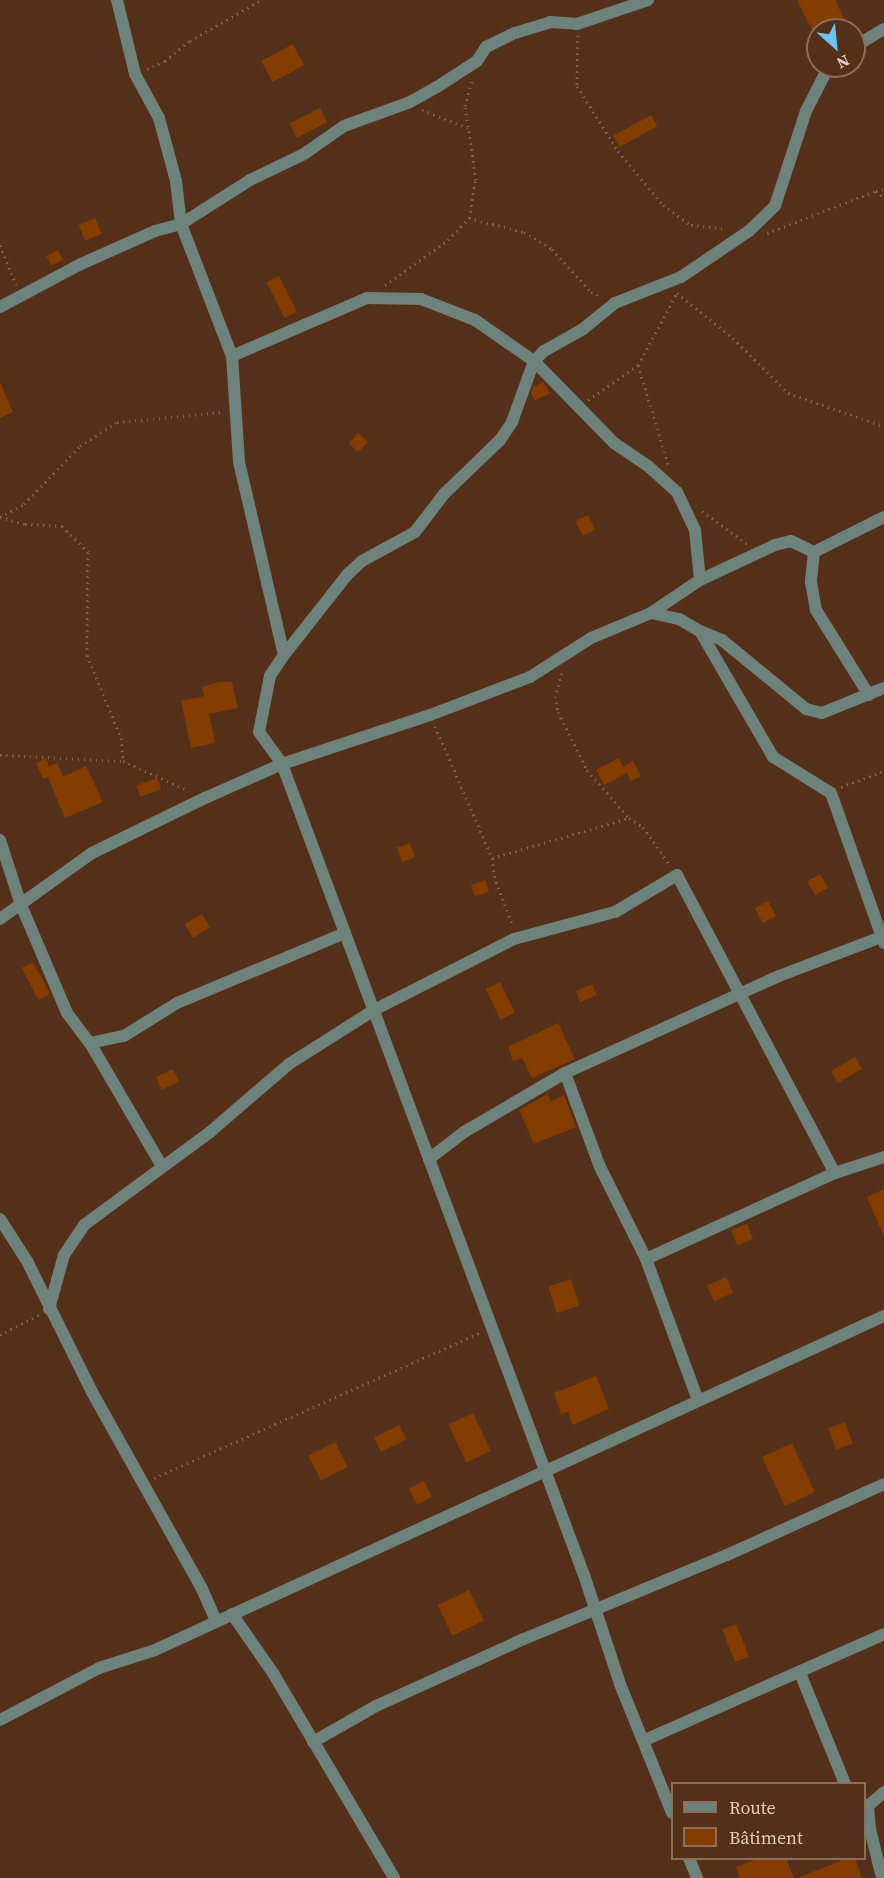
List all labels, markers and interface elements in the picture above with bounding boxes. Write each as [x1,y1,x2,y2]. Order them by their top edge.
north arrow [806,18,866,78]
text: N [833,50,853,75]
legend [671,1782,866,1860]
text: Route [729,1795,776,1820]
text: Bâtiment [729,1825,803,1850]

